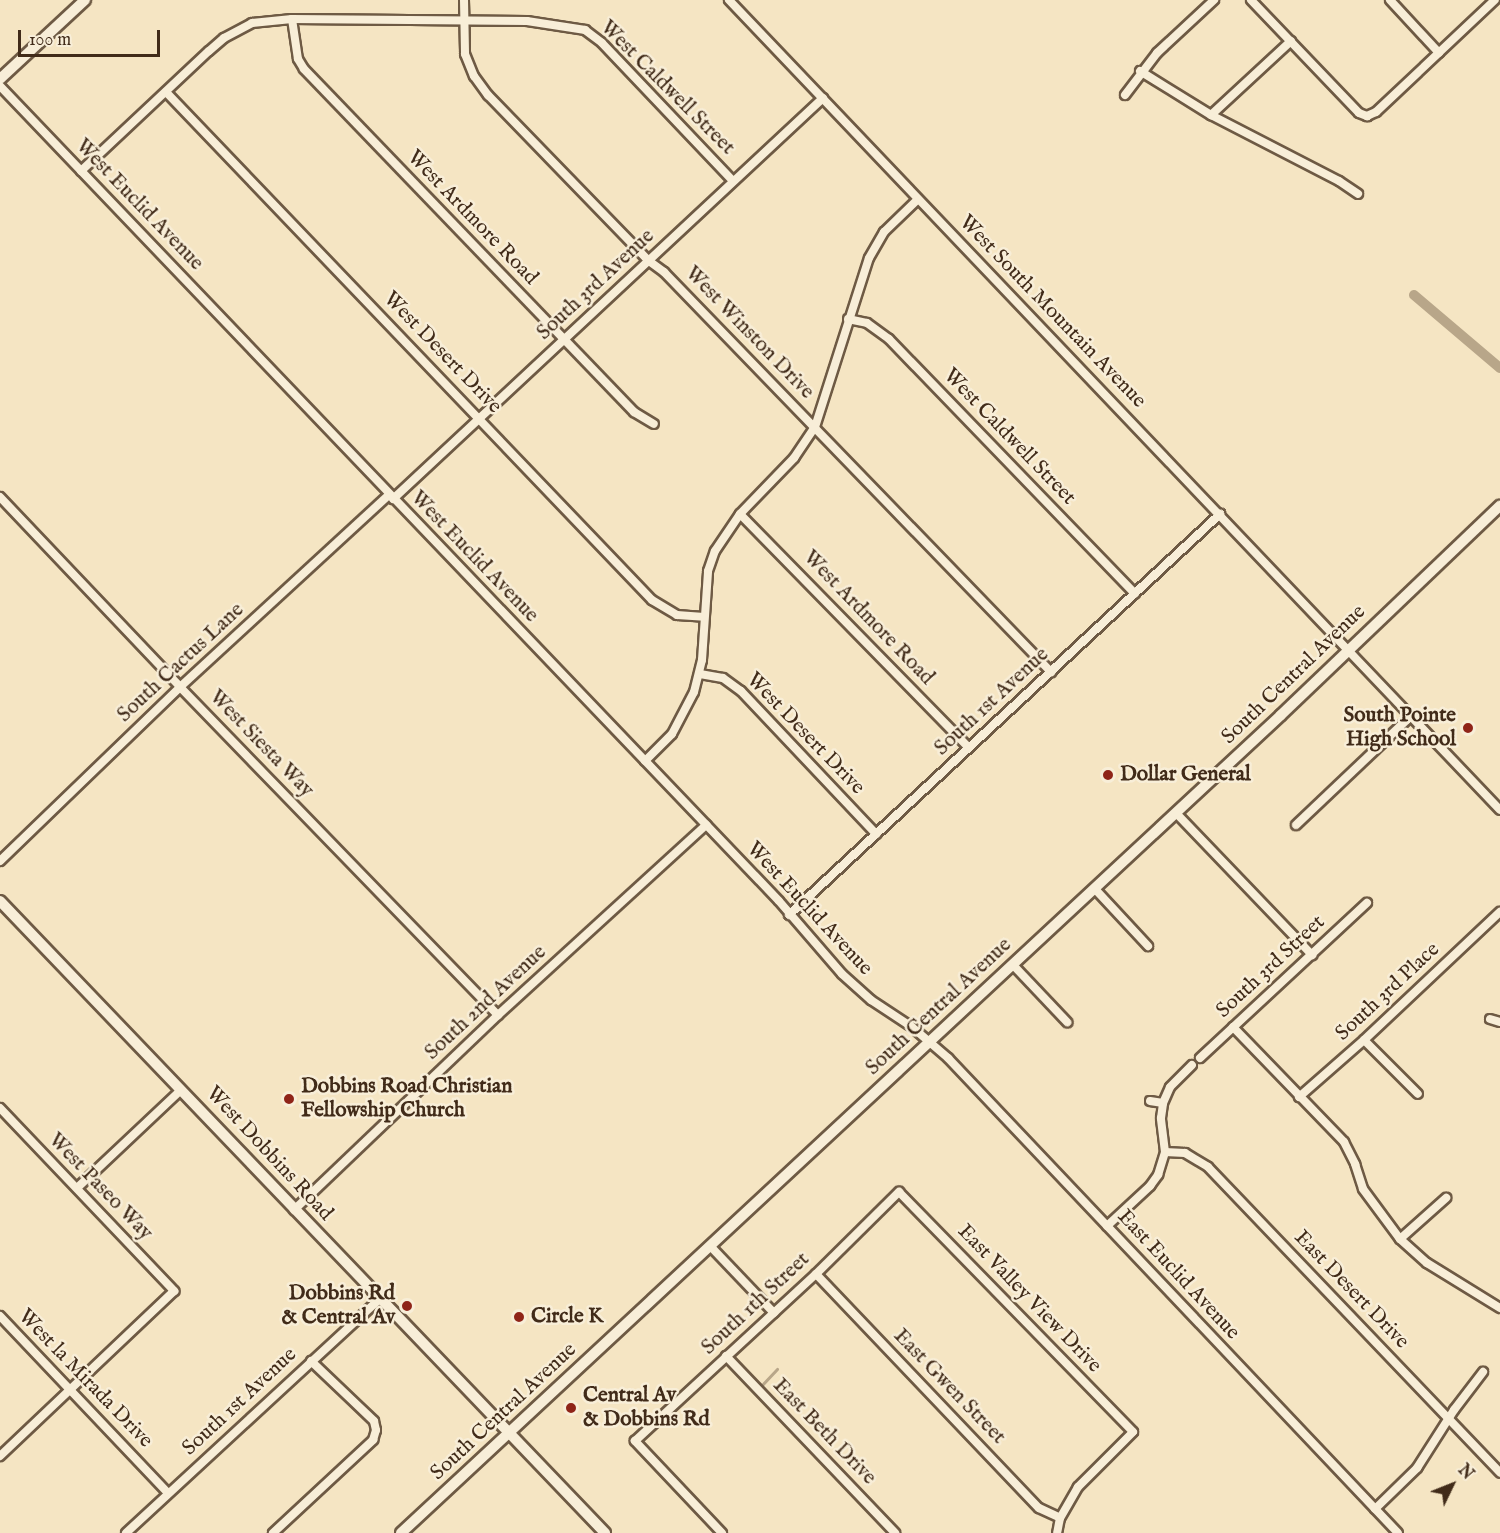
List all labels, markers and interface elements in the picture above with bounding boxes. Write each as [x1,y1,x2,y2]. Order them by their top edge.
street label: West Caldwell Street [594,15,740,161]
scale bar [21,18,164,56]
text: 100 m [29,29,71,52]
street label: West Euclid Avenue [70,134,208,276]
street label: West Ardmore Road [401,145,543,291]
street label: West South Mountain Avenue [953,210,1151,414]
street label: South 3rd Avenue [532,224,660,346]
street label: West Winston Drive [679,261,819,405]
street label: West Desert Drive [377,287,507,419]
street label: West Caldwell Street [937,363,1081,511]
street label: West Euclid Avenue [405,486,543,628]
street label: West Ardmore Road [797,545,939,691]
street label: South Cactus Lane [112,598,250,728]
street label: South Central Avenue [1217,600,1371,750]
street label: South 1st Avenue [930,643,1054,761]
street label: West Desert Drive [740,668,870,800]
street label: West Siesta Way [203,685,319,803]
place label: South Pointe High School [1344,703,1456,753]
marker: South Pointe High School [1461,721,1475,735]
place label: Dollar General [1120,762,1251,788]
marker: Dollar General [1101,768,1115,782]
street label: West Euclid Avenue [741,837,877,981]
street label: South 3rd Street [1211,910,1331,1024]
street label: South Central Avenue [861,933,1017,1081]
street label: South 3rd Place [1331,937,1445,1047]
street label: South 2nd Avenue [420,940,552,1066]
place label: Dobbins Road Christian Fellowship Church [301,1074,512,1124]
street label: West Dobbins Road [200,1082,338,1226]
marker: Dobbins Road Christian Fellowship Church [282,1092,296,1106]
street label: West Paseo Way [42,1128,158,1246]
street label: East Euclid Avenue [1111,1205,1245,1345]
street label: East Valley View Drive [952,1220,1106,1378]
street label: East Desert Drive [1288,1226,1414,1354]
street label: South 1th Street [697,1247,815,1361]
place label: Dobbins Rd & Central Av [281,1281,395,1331]
marker: Dobbins Rd & Central Av [400,1299,414,1313]
street label: West la Mirada Drive [12,1304,158,1454]
place label: Circle K [531,1304,603,1330]
marker: Circle K [512,1310,526,1324]
street label: East Gwen Street [888,1324,1010,1450]
street label: South Central Avenue [426,1338,582,1486]
street label: South 1st Avenue [178,1343,302,1461]
street label: East Beth Drive [767,1374,881,1490]
place label: Central Av & Dobbins Rd [583,1383,710,1433]
marker: Central Av & Dobbins Rd [564,1401,578,1415]
north arrow [1422,1455,1482,1515]
text: N [1453,1461,1477,1485]

